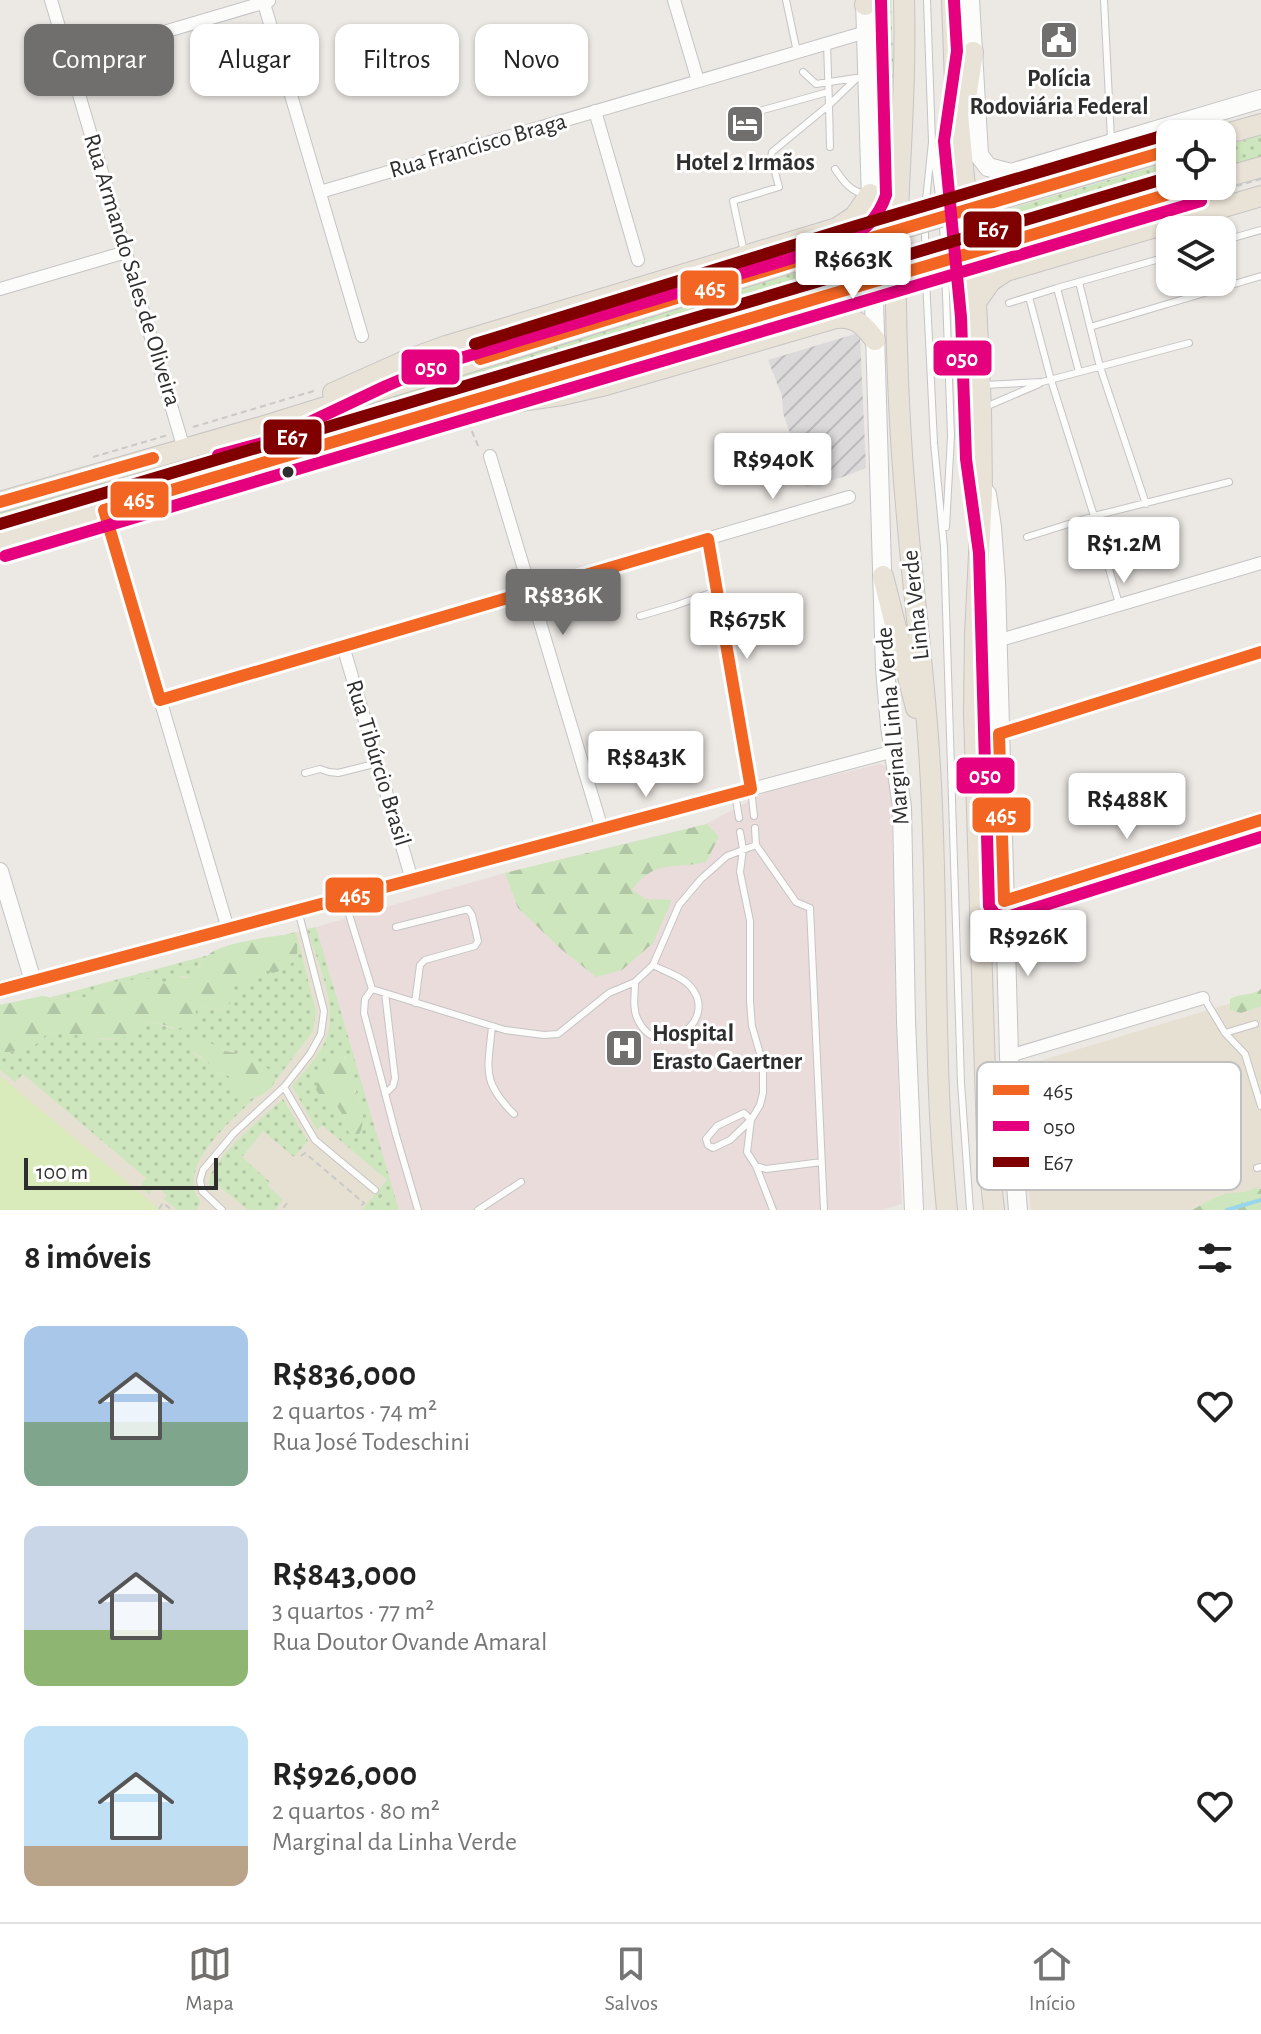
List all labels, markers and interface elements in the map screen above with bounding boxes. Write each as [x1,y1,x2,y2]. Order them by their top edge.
public building icon: Polícia Rodoviária Federal [1038,19,1080,61]
chip: Comprar [24,24,174,96]
chip: Alugar [190,24,319,96]
chip: Filtros [335,24,459,96]
chip: Novo [475,24,588,96]
place label: Polícia Rodoviária Federal [969,67,1149,119]
hotel icon: Hotel 2 Irmãos [724,103,766,145]
street label: Rua Francisco Braga [387,109,569,183]
map controls [1156,120,1236,296]
button: locate [1156,120,1236,200]
street label: Rua Armando Sales de Oliveira [79,131,185,409]
place label: Hotel 2 Irmãos [675,151,815,175]
line badge: E67 [962,210,1023,249]
button: layers [1156,216,1236,296]
text: E67 [977,219,1009,241]
pin: R$663K [788,233,918,301]
text: R$663K [814,246,892,272]
line badge: 465 [679,269,740,307]
text: 465 [694,278,726,300]
line badge: 050 [932,339,993,377]
line badge: 050 [400,348,461,386]
text: 050 [946,348,978,370]
text: 050 [415,357,447,379]
line badge: E67 [262,418,323,456]
text: E67 [276,427,308,449]
pin: R$940K [708,433,838,501]
text: R$940K [732,446,814,472]
unlabelled marker [280,464,296,480]
line badge: 465 [109,480,170,519]
text: 465 [123,489,155,511]
pin: R$1.2M [1059,517,1189,585]
text: R$1.2M [1086,530,1162,556]
street label: Linha Verde [898,549,934,661]
pin: R$836K [498,569,628,637]
text: R$836K [524,582,602,608]
pin: R$675K [682,593,812,661]
text: R$675K [708,606,786,632]
street label: Marginal Linha Verde [872,626,914,826]
street label: Rua Tibúrcio Brasil [341,677,415,849]
pin: R$843K [581,731,711,799]
text: R$843K [606,744,686,770]
line badge: 050 [955,756,1016,795]
text: 050 [969,765,1001,787]
pin: R$488K [1062,773,1192,841]
text: R$488K [1087,786,1167,812]
line badge: 465 [971,796,1032,834]
text: 465 [985,805,1017,827]
line badge: 465 [324,876,385,914]
text: 465 [339,885,371,907]
pin: R$926K [963,910,1093,978]
text: R$926K [988,923,1068,949]
place label: Hospital Erasto Gaertner [652,1022,803,1074]
hospital icon: Hospital Erasto Gaertner [603,1027,645,1069]
legend [977,1062,1241,1190]
text: 465 [1043,1080,1073,1102]
text: 050 [1043,1116,1075,1138]
text: E67 [1043,1152,1073,1174]
scale bar [24,1154,218,1190]
text: 100 m [36,1161,88,1183]
icon: filters [1193,1236,1237,1280]
text: 8 imóveis [24,1241,151,1275]
icon: home [88,1358,184,1454]
text: R$836,000 [272,1358,416,1392]
icon: heart [1193,1384,1237,1428]
text: 2 quartos · 74 m² [272,1398,437,1424]
text: Rua José Todeschini [272,1429,470,1455]
icon: home [88,1558,184,1654]
text: R$843,000 [272,1558,417,1592]
icon: heart [1193,1584,1237,1628]
text: 3 quartos · 77 m² [272,1598,434,1624]
text: Rua Doutor Ovande Amaral [272,1629,547,1655]
icon: home [88,1758,184,1854]
text: R$926,000 [272,1758,417,1792]
icon: heart [1193,1784,1237,1828]
text: 2 quartos · 80 m² [272,1798,440,1824]
text: Marginal da Linha Verde [272,1829,517,1855]
tab: Mapa [185,1942,234,2016]
tab: Salvos [605,1942,658,2016]
tab: Início [1029,1942,1076,2016]

